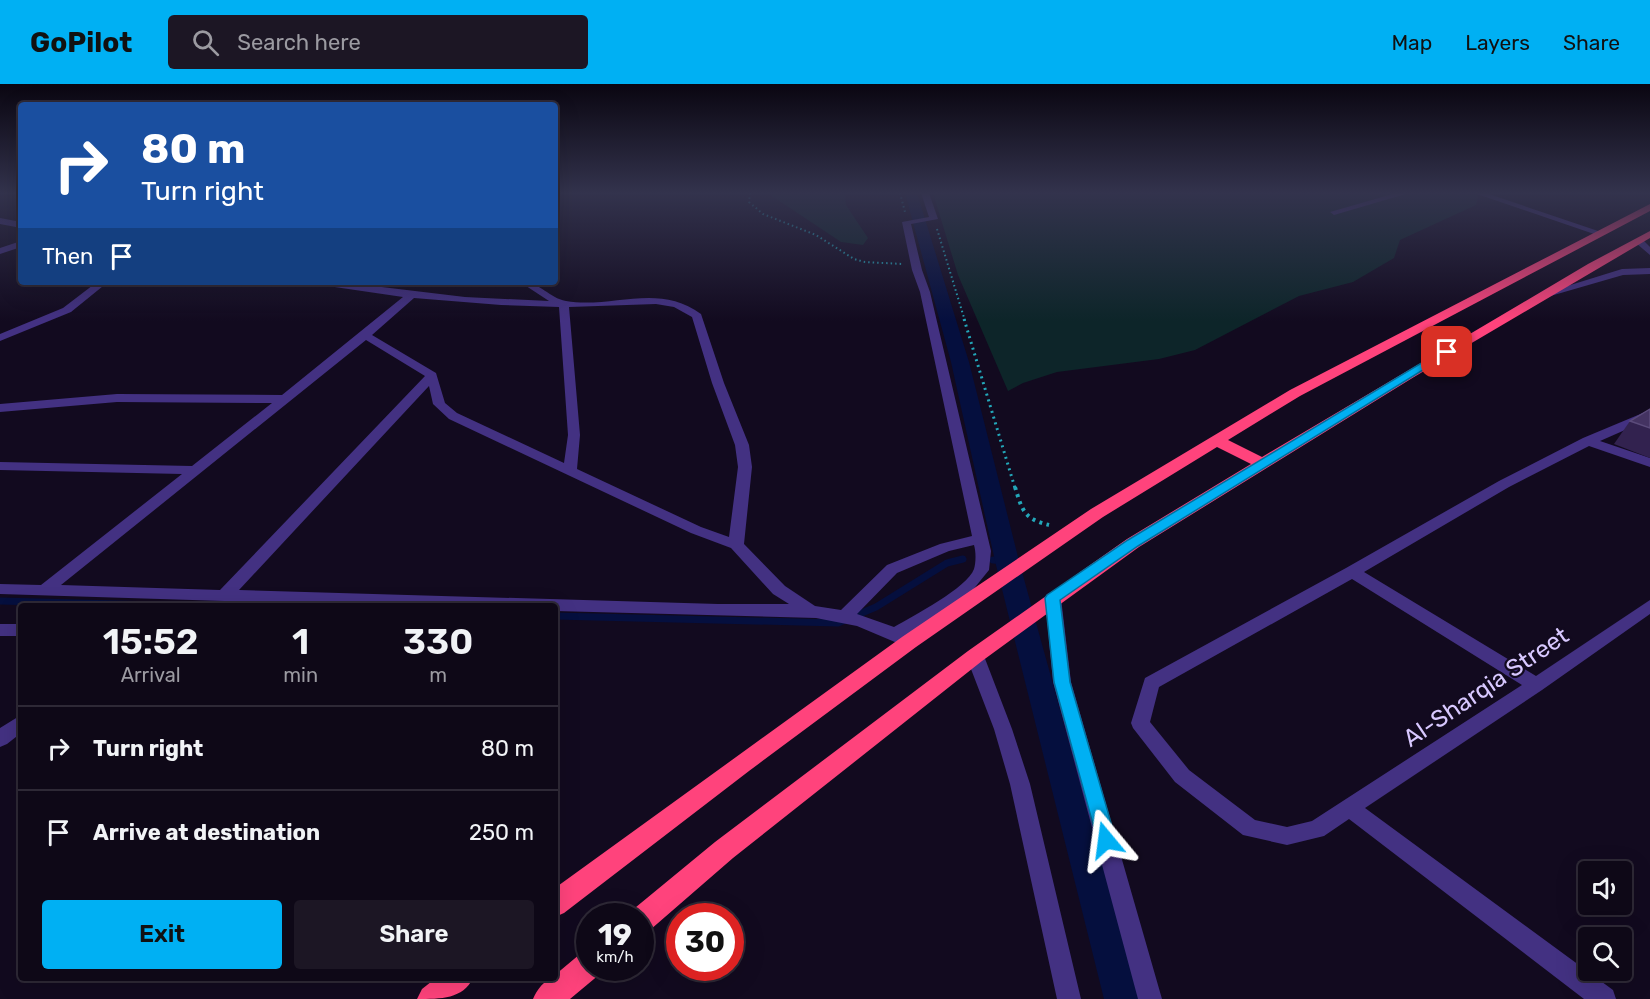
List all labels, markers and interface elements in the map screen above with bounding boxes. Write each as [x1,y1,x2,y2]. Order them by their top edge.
search box [168,15,588,69]
text: GoPilot [30,26,132,59]
icon: search [189,26,222,59]
text: Search here [237,29,361,56]
text: Map [1391,30,1432,55]
text: Layers [1465,30,1530,55]
text: Share [1563,30,1620,55]
text: 80 m [141,124,245,174]
icon: right [42,126,120,204]
text: Turn right [141,175,264,207]
icon: arrive [105,240,138,273]
text: Then [42,243,93,270]
pin [1421,326,1472,377]
icon: arrive [1430,335,1463,368]
text: 15:52 [103,620,199,663]
text: 1 [292,620,309,663]
text: 330 [403,620,473,663]
street label: Al-Sharqia Street [1398,621,1574,753]
text: Arrival [121,663,181,687]
text: min [283,663,318,687]
text: m [429,663,447,687]
icon: right [42,732,75,765]
text: Turn right [93,735,203,762]
text: 80 m [481,735,534,762]
position arrow [1074,808,1138,872]
icon: arrive [42,816,75,849]
text: Arrive at destination [93,819,320,846]
text: 250 m [469,819,534,846]
map controls [1578,861,1632,981]
button: sound [1578,861,1632,915]
button: Exit [42,900,282,969]
button: Share [294,900,534,969]
speed limit sign: 30 [666,903,744,981]
text: 19 [598,917,632,953]
button: search [1578,927,1632,981]
text: km/h [596,948,634,966]

